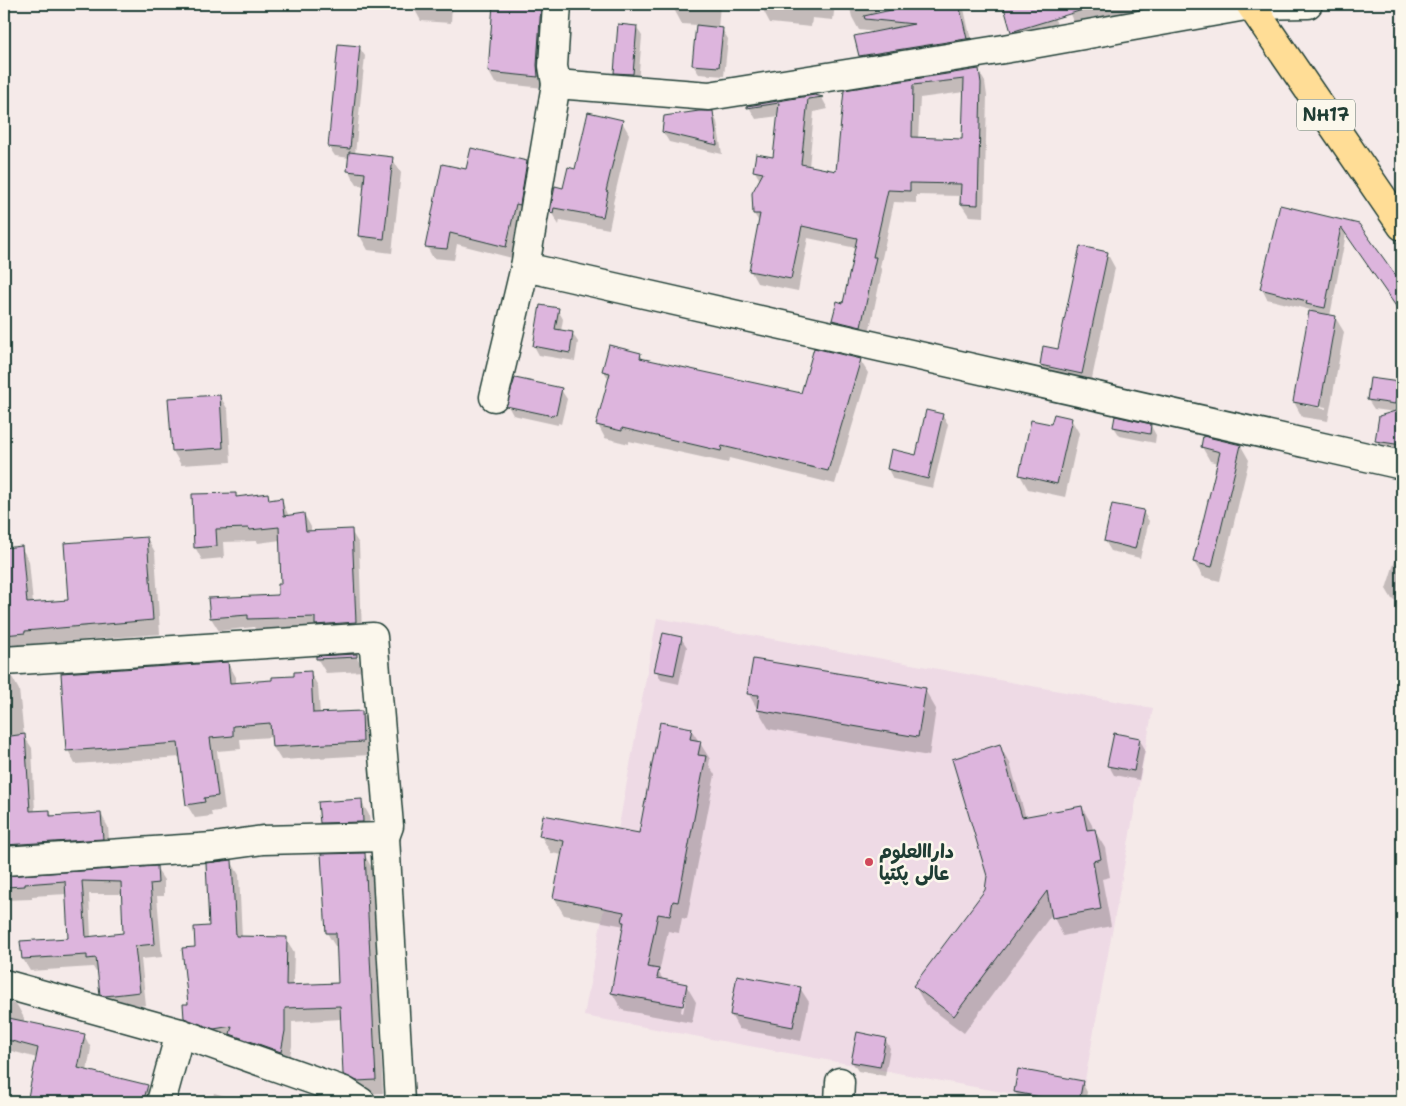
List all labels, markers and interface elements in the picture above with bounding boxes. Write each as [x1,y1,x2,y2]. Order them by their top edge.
road number: NH17 [1297,100,1355,130]
place label: داراالعلوم عالی پکتیا [879,839,954,886]
marker: داراالعلوم عالی پکتیا [863,856,875,868]

